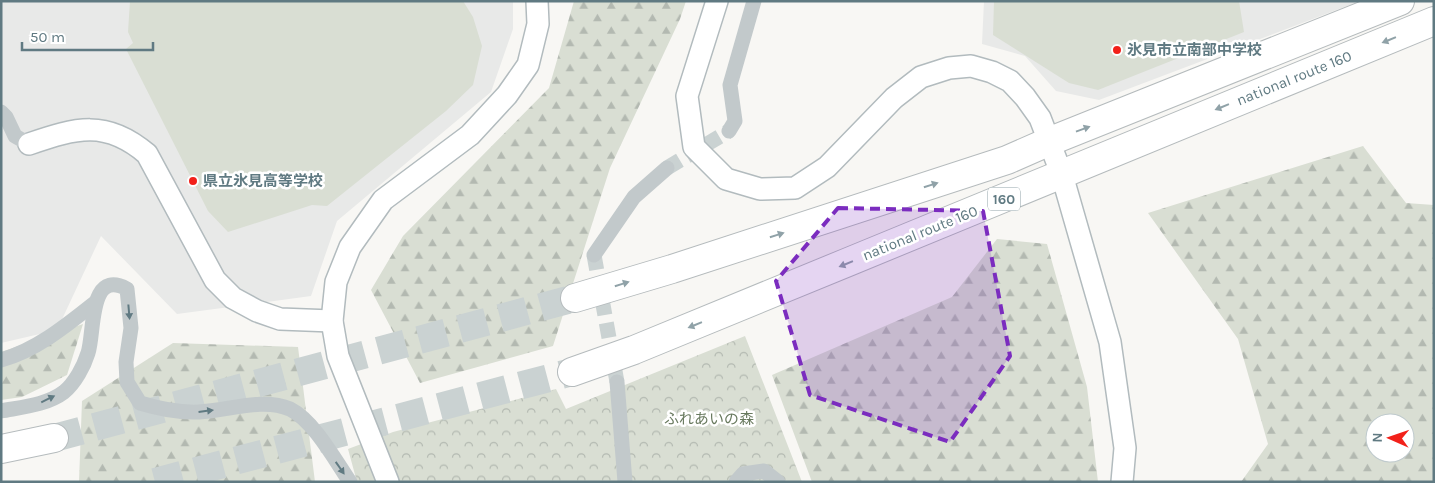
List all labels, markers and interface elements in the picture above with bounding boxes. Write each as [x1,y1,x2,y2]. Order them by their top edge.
scale bar [22,20,154,52]
text: 50 m [30,28,65,46]
one-way arrow [1381,36,1396,44]
place label: 氷見市立南部中学校 [1127,41,1262,59]
marker: 氷見市立南部中学校 [1111,44,1123,56]
street label: national route 160 [1234,47,1354,109]
one-way arrow [1214,103,1229,111]
one-way arrow [1076,124,1091,132]
place label: 県立氷見高等学校 [203,172,323,190]
marker: 県立氷見高等学校 [187,175,199,187]
one-way arrow [924,181,939,188]
road number: 160 [988,188,1020,210]
street label: national route 160 [860,202,980,264]
one-way arrow [769,231,784,239]
one-way arrow [838,260,853,268]
one-way arrow [614,280,629,288]
one-way arrow [126,305,134,321]
one-way arrow [687,321,702,329]
one-way arrow [41,395,56,403]
one-way arrow [199,407,215,415]
park label: ふれあいの森 [664,410,754,428]
north arrow [1365,413,1415,463]
text: N [1369,432,1386,443]
one-way arrow [335,461,346,474]

